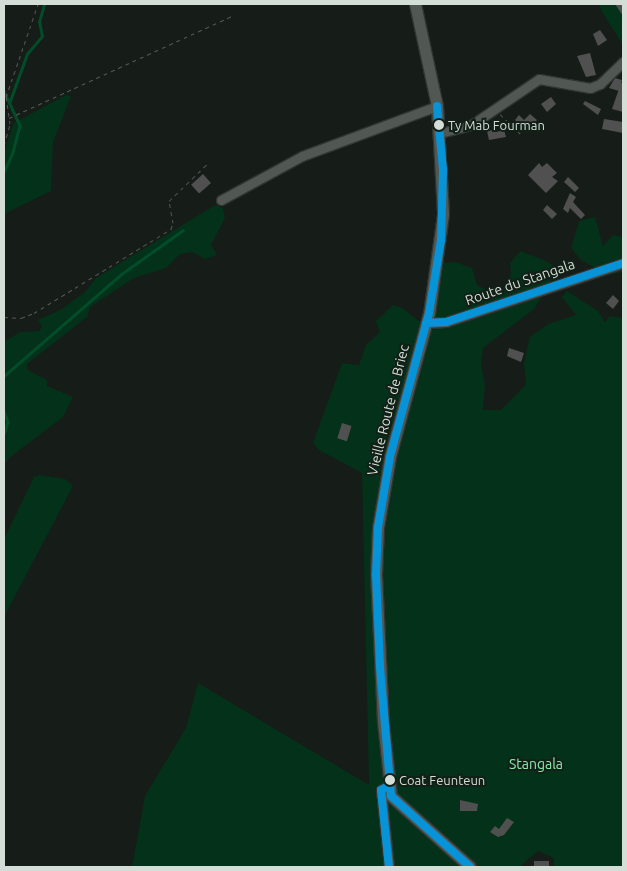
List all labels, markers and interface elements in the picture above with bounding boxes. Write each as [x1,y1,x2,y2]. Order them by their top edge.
place label: Ty Mab Fourman [448,117,545,133]
marker: Ty Mab Fourman [434,120,444,130]
street label: Route du Stangala [463,255,577,309]
street label: Vieille Route de Briec [364,343,412,477]
park label: Stangala [509,756,563,772]
place label: Coat Feunteun [399,772,485,788]
marker: Coat Feunteun [385,775,395,785]

